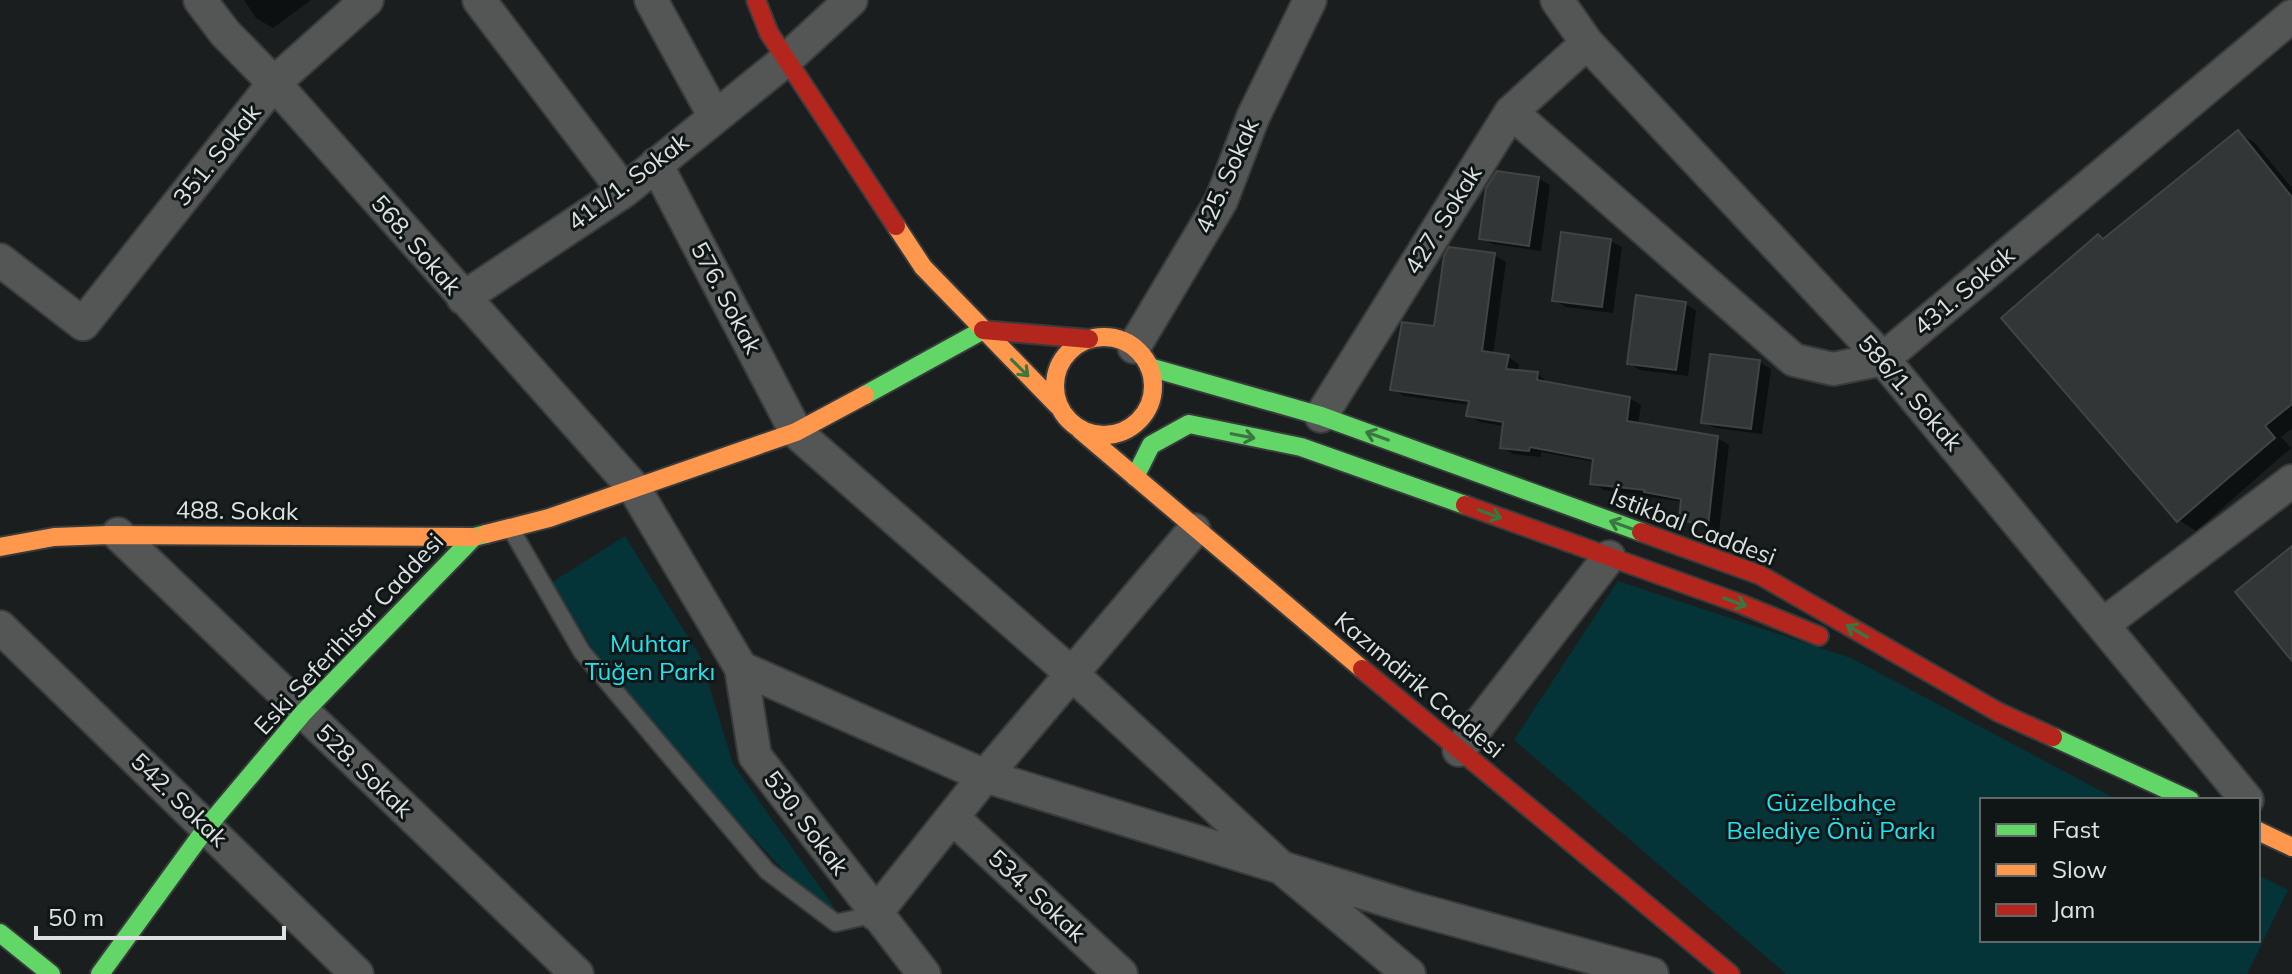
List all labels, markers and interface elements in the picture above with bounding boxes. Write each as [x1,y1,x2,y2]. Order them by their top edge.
street label: 351. Sokak [166,97,267,211]
street label: 425. Sokak [1187,113,1265,238]
street label: 411/1. Sokak [561,126,694,236]
street label: 427. Sokak [1397,159,1488,279]
street label: 568. Sokak [365,188,469,301]
street label: 576. Sokak [685,236,769,359]
street label: 431. Sokak [1907,239,2020,341]
street label: 586/1. Sokak [1852,328,1970,457]
one-way arrow [1010,358,1030,377]
one-way arrow [1365,428,1390,442]
one-way arrow [1229,429,1255,444]
street label: İstikbal Caddesi [1606,481,1780,571]
street label: 488. Sokak [175,494,299,526]
one-way arrow [1477,508,1502,523]
one-way arrow [1609,517,1634,531]
street label: Eski Seferihisar Caddesi [247,526,449,740]
one-way arrow [1722,595,1747,610]
street label: Kazımdirik Caddesi [1329,605,1510,764]
one-way arrow [1846,623,1869,639]
park label: Muhtar Tüğen Parkı [585,628,715,686]
street label: 528. Sokak [310,717,420,824]
street label: 542. Sokak [125,746,235,853]
street label: 530. Sokak [758,764,856,881]
park label: Güzelbahçe Belediye Önü Parkı [1726,787,1936,845]
legend [1980,798,2260,942]
text: Fast [2052,814,2100,844]
street label: 534. Sokak [983,842,1093,948]
text: Slow [2052,854,2107,884]
scale bar [36,890,284,940]
text: Jam [2052,894,2095,924]
text: 50 m [48,902,104,932]

